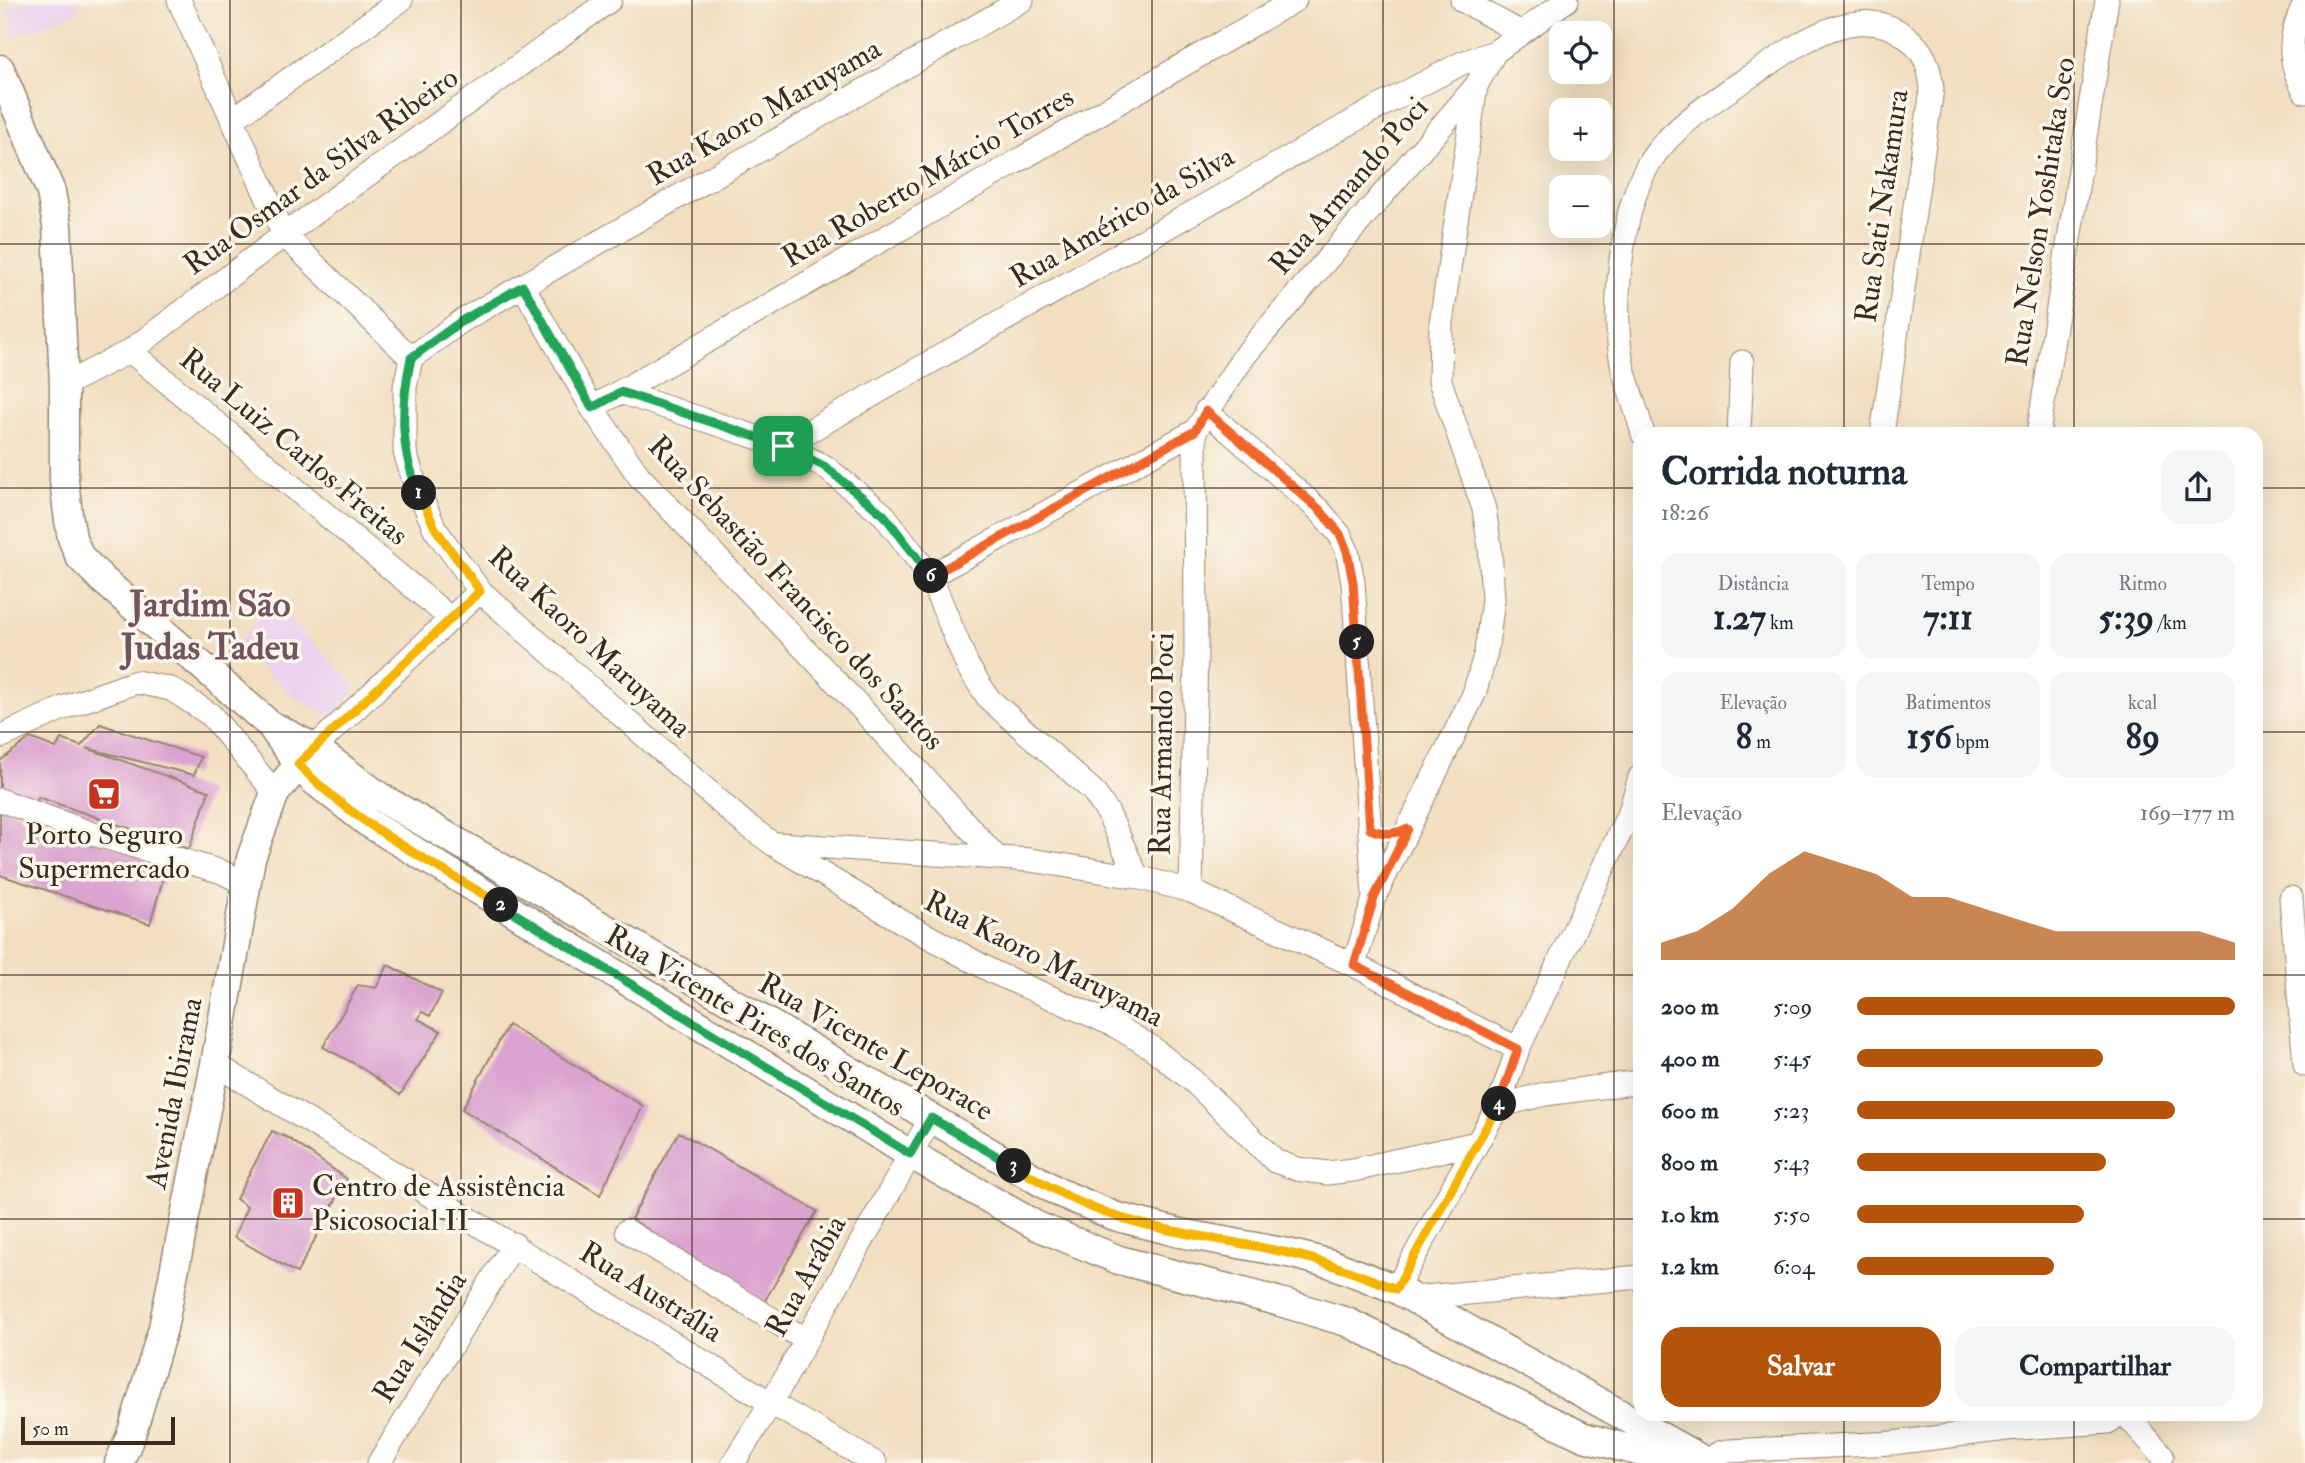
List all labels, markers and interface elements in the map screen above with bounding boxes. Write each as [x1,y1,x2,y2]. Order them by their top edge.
map controls [1549,21,1612,238]
button: locate [1549,21,1612,84]
street label: Rua Kaoro Maruyama [641,30,888,194]
street label: Rua Nelson Yoshitaka Seo [1998,55,2084,369]
street label: Rua Osmar da Silva Ribeiro [177,59,465,283]
street label: Rua Roberto Márcio Torres [776,78,1080,276]
street label: Rua Sati Nakamura [1847,86,1917,325]
street label: Rua Armando Poci [1262,90,1436,282]
button: + [1549,98,1612,161]
street label: Rua Américo da Silva [1003,138,1241,296]
button: − [1549,175,1612,238]
street label: Rua Luiz Carlos Freitas [172,341,416,553]
pin [753,416,813,476]
icon: arrive [764,427,802,465]
street label: Rua Sebastião Francisco dos Santos [640,428,952,758]
text: Corrida noturna [1661,448,1907,496]
button: share [2161,450,2235,524]
pin: 1 [402,476,436,510]
text: 1 [415,480,422,504]
text: 18:26 [1661,498,1709,527]
street label: Rua Kaoro Maruyama [481,538,700,746]
pin: 6 [914,558,948,594]
text: 6 [926,563,935,587]
text: Distância [1718,572,1789,596]
text: Tempo [1921,572,1975,596]
text: Ritmo [2118,572,2167,596]
district label: Jardim São Judas Tadeu [119,581,299,671]
text: 1.27 [1713,596,1766,640]
text: 7:11 [1923,596,1973,640]
text: 5:39 [2099,596,2154,640]
text: km [1766,611,1794,635]
text: /km [2154,611,2187,635]
pin: 5 [1340,624,1374,660]
text: 5 [1352,629,1361,653]
street label: Rua Armando Poci [1142,632,1182,856]
text: Elevação [1720,691,1787,715]
text: Batimentos [1905,691,1991,715]
text: kcal [2128,691,2157,715]
text: 8 [1736,715,1752,759]
text: 156 [1907,715,1952,759]
text: 89 [2125,715,2160,759]
text: m [1752,730,1771,754]
text: bpm [1952,730,1989,754]
supermarket icon: Porto Seguro Supermercado [85,775,123,813]
text: Elevação [1661,798,1742,827]
text: 169–177 m [2140,798,2235,827]
place label: Porto Seguro Supermercado [18,816,190,887]
street label: Rua Kaoro Maruyama [918,883,1171,1036]
pin: 2 [484,888,518,922]
text: 2 [496,892,505,916]
street label: Rua Vicente Pires dos Santos [599,917,911,1125]
street label: Rua Vicente Leporace [752,965,1000,1129]
text: 200 m [1661,992,1719,1021]
text: 5:09 [1773,992,1812,1021]
street label: Avenida Ibirama [137,994,211,1193]
text: 400 m [1661,1044,1720,1073]
text: 5:45 [1773,1044,1811,1073]
pin: 4 [1482,1086,1516,1122]
text: 4 [1493,1091,1504,1115]
text: 600 m [1661,1096,1719,1125]
text: 5:23 [1773,1096,1809,1125]
pin: 3 [996,1148,1032,1184]
text: 800 m [1661,1148,1718,1177]
text: 5:43 [1773,1148,1810,1177]
text: 3 [1010,1153,1017,1177]
place label: Centro de Assistência Psicosocial II [312,1168,566,1239]
building icon: Centro de Assistência Psicosocial II [269,1184,307,1222]
text: 1.0 km [1661,1200,1719,1229]
text: 5:50 [1773,1200,1811,1229]
street label: Rua Arábia [758,1208,855,1343]
street label: Rua Austrália [573,1234,730,1351]
text: 1.2 km [1661,1252,1719,1281]
text: 6:04 [1773,1252,1814,1281]
street label: Rua Islândia [365,1264,475,1410]
button: Salvar [1661,1327,1941,1407]
button: Compartilhar [1955,1327,2235,1407]
scale bar [21,1414,175,1446]
text: 50 m [32,1417,69,1441]

